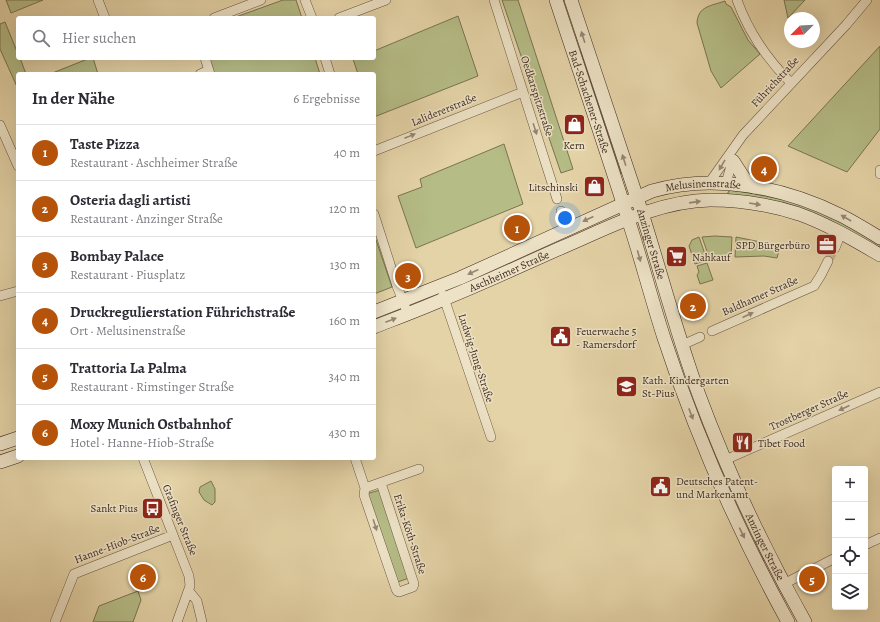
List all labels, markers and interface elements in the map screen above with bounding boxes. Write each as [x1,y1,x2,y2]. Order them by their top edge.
north arrow [784,12,820,48]
search box [16,16,376,60]
icon: search [30,27,52,49]
text: Hier suchen [62,28,136,48]
one-way arrow [580,31,586,43]
street label: Bad-Schachener-Straße [566,48,614,155]
street label: Führichstraße [748,53,802,111]
street label: Oedkarspitzstraße [517,54,557,138]
text: In der Nähe [32,87,115,110]
text: 6 Ergebnisse [293,90,360,107]
street label: Lalidererstraße [409,90,479,130]
shop icon: Kern [561,112,587,138]
one-way arrow [532,124,538,136]
one-way arrow [405,133,417,139]
text: Taste Pizza [70,134,140,154]
place label: Kern [563,138,585,153]
text: 1 [43,144,47,161]
text: 40 m [334,144,360,161]
text: Restaurant · Aschheimer Straße [70,154,238,171]
one-way arrow [621,154,627,166]
pin: 4 [751,154,777,184]
one-way arrow [718,159,725,171]
shop icon: Litschinski [581,174,607,200]
street label: Melusinenstraße [664,175,742,195]
place label: Litschinski [529,180,578,195]
text: Osteria dagli artisti [70,190,191,210]
one-way arrow [689,199,701,205]
text: 2 [42,200,48,217]
text: 120 m [329,200,360,217]
one-way arrow [749,201,761,207]
street label: Anzinger Straße [633,206,669,281]
your location [555,208,575,228]
text: Restaurant · Anzinger Straße [70,210,223,227]
pin: 1 [504,213,530,243]
one-way arrow [840,215,852,222]
one-way arrow [581,217,593,223]
office icon: SPD Bürgerbüro [813,232,839,258]
place label: SPD Bürgerbüro [736,238,811,253]
supermarket icon: Nahkauf [663,244,689,270]
text: Bombay Palace [70,246,164,266]
street label: Aschheimer Straße [466,247,551,296]
place label: Nahkauf [692,250,732,265]
one-way arrow [636,251,642,263]
text: 3 [42,256,48,273]
text: 130 m [330,256,360,273]
pin: 3 [395,261,421,291]
text: Restaurant · Piusplatz [70,266,185,283]
one-way arrow [468,269,479,275]
street label: Baldhamer Straße [720,272,801,320]
pin: 2 [680,291,706,321]
text: Druckregulierstation Führichstraße [70,302,296,322]
text: 4 [42,312,48,329]
text: 160 m [329,312,360,329]
street label: Ludwig-Jung-Straße [455,312,497,404]
one-way arrow [742,312,753,318]
one-way arrow [385,317,397,323]
text: Ort · Melusinenstraße [70,322,186,339]
public building icon: Feuerwache 5 - Ramersdorf [547,324,573,350]
place label: Feuerwache 5 - Ramersdorf [576,324,637,352]
text: Trattoria La Palma [70,358,187,378]
text: 5 [42,368,48,385]
text: 340 m [328,368,360,385]
school or university icon: Kath. Kindergarten St-Pius [613,373,639,399]
place label: Kath. Kindergarten St-Pius [642,373,729,401]
text: Restaurant · Rimstinger Straße [70,378,234,395]
street label: Trostberger Straße [767,386,851,434]
one-way arrow [838,405,850,411]
one-way arrow [689,408,695,420]
text: Moxy Munich Ostbahnhof [70,414,231,434]
text: 6 [42,424,48,441]
text: 430 m [328,424,360,441]
restaurant icon: Tibet Food [730,430,756,456]
text: Hotel · Hanne-Hiob-Straße [70,434,214,451]
place label: Tibet Food [758,436,805,451]
map controls [832,466,868,610]
button: + [832,466,868,502]
public building icon: Deutsches Patent- und Markenamt [647,474,673,500]
place label: Deutsches Patent- und Markenamt [676,474,758,502]
street label: Grafinger Straße [159,482,201,558]
street label: Erika-Köth-Straße [390,492,430,576]
bus stop icon: Sankt Pius [140,495,166,521]
place label: Sankt Pius [91,501,138,516]
button: − [832,502,868,538]
street label: Anzinger Straße [742,510,789,583]
one-way arrow [372,520,378,532]
street label: Hanne-Hiob-Straße [72,521,162,567]
one-way arrow [739,528,745,539]
button: locate [832,538,868,574]
pin: 6 [130,562,156,592]
pin: 5 [799,564,825,594]
button: layers [832,574,868,610]

